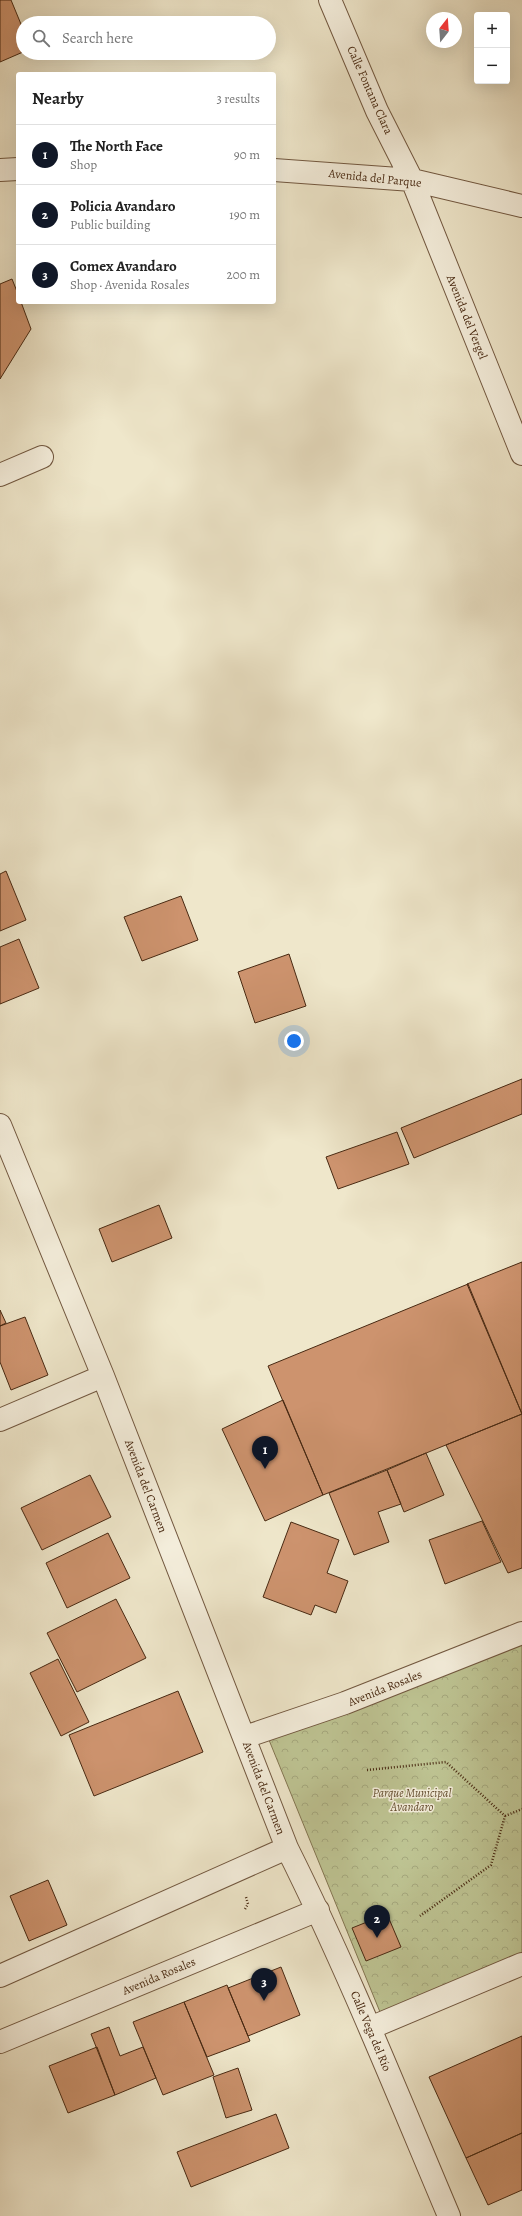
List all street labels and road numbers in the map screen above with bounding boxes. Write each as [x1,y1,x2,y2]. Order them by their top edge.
street label: Calle Fontana Clara [343,43,397,137]
street label: Avenida del Parque [327,165,422,191]
street label: Avenida del Vergel [442,272,491,362]
street label: Avenida del Carmen [121,1436,171,1535]
street label: Avenida Rosales [345,1666,424,1710]
street label: Avenida del Carmen [239,1738,289,1837]
street label: Avenida Rosales [119,1953,198,1999]
street label: Calle Vega del Río [347,1988,395,2074]

